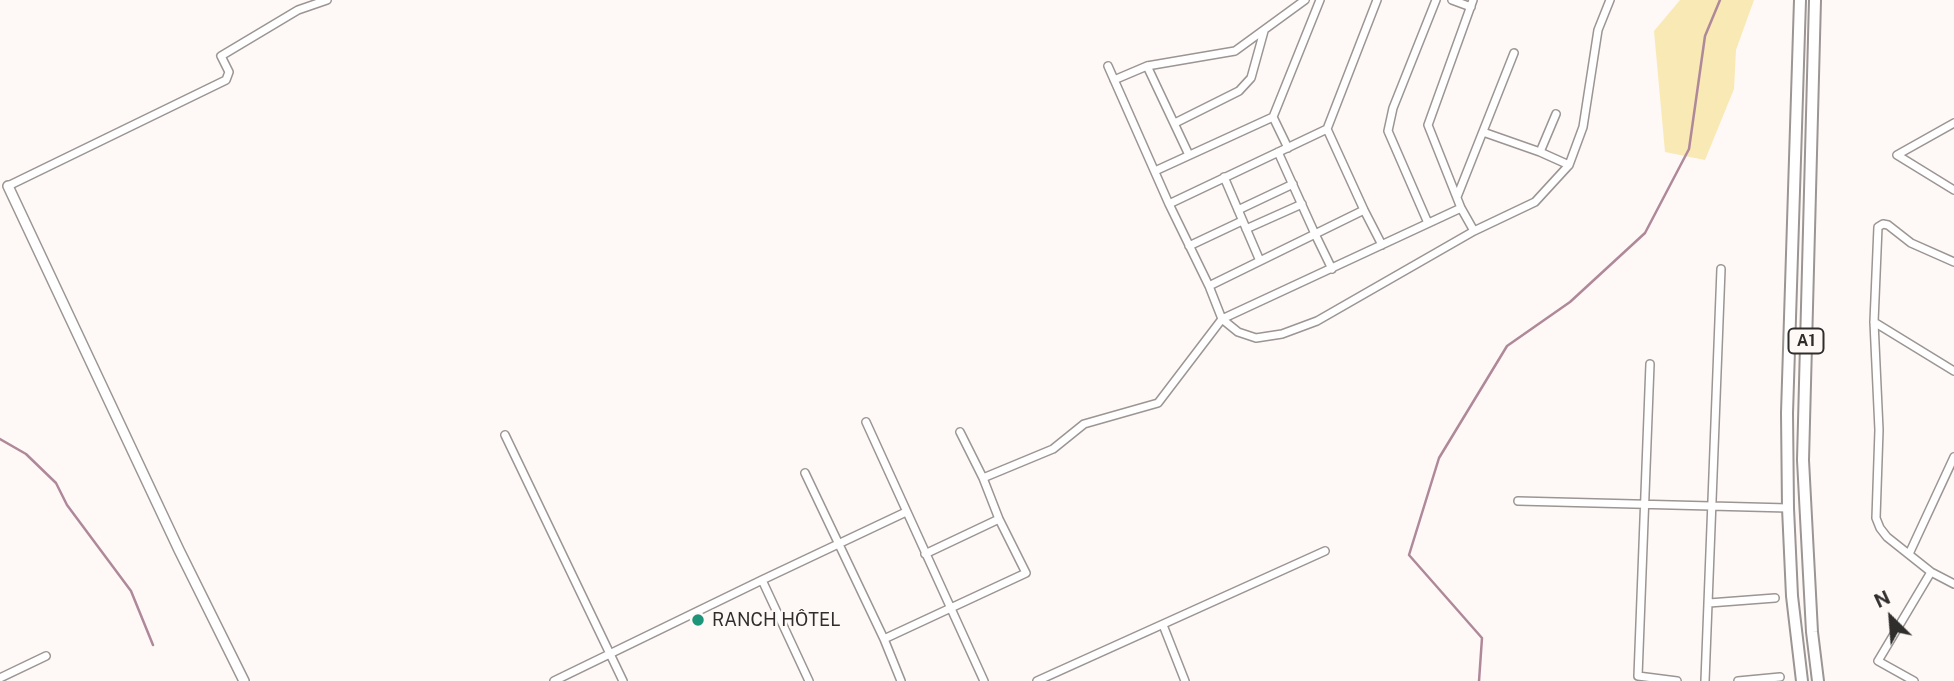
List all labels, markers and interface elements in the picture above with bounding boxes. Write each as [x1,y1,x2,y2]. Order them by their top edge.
road number: A1 [1788,328,1824,354]
north arrow [1856,583,1926,653]
text: N [1871,586,1894,612]
place label: RANCH HÔTEL [712,609,841,631]
marker: RANCH HÔTEL [690,612,706,628]

